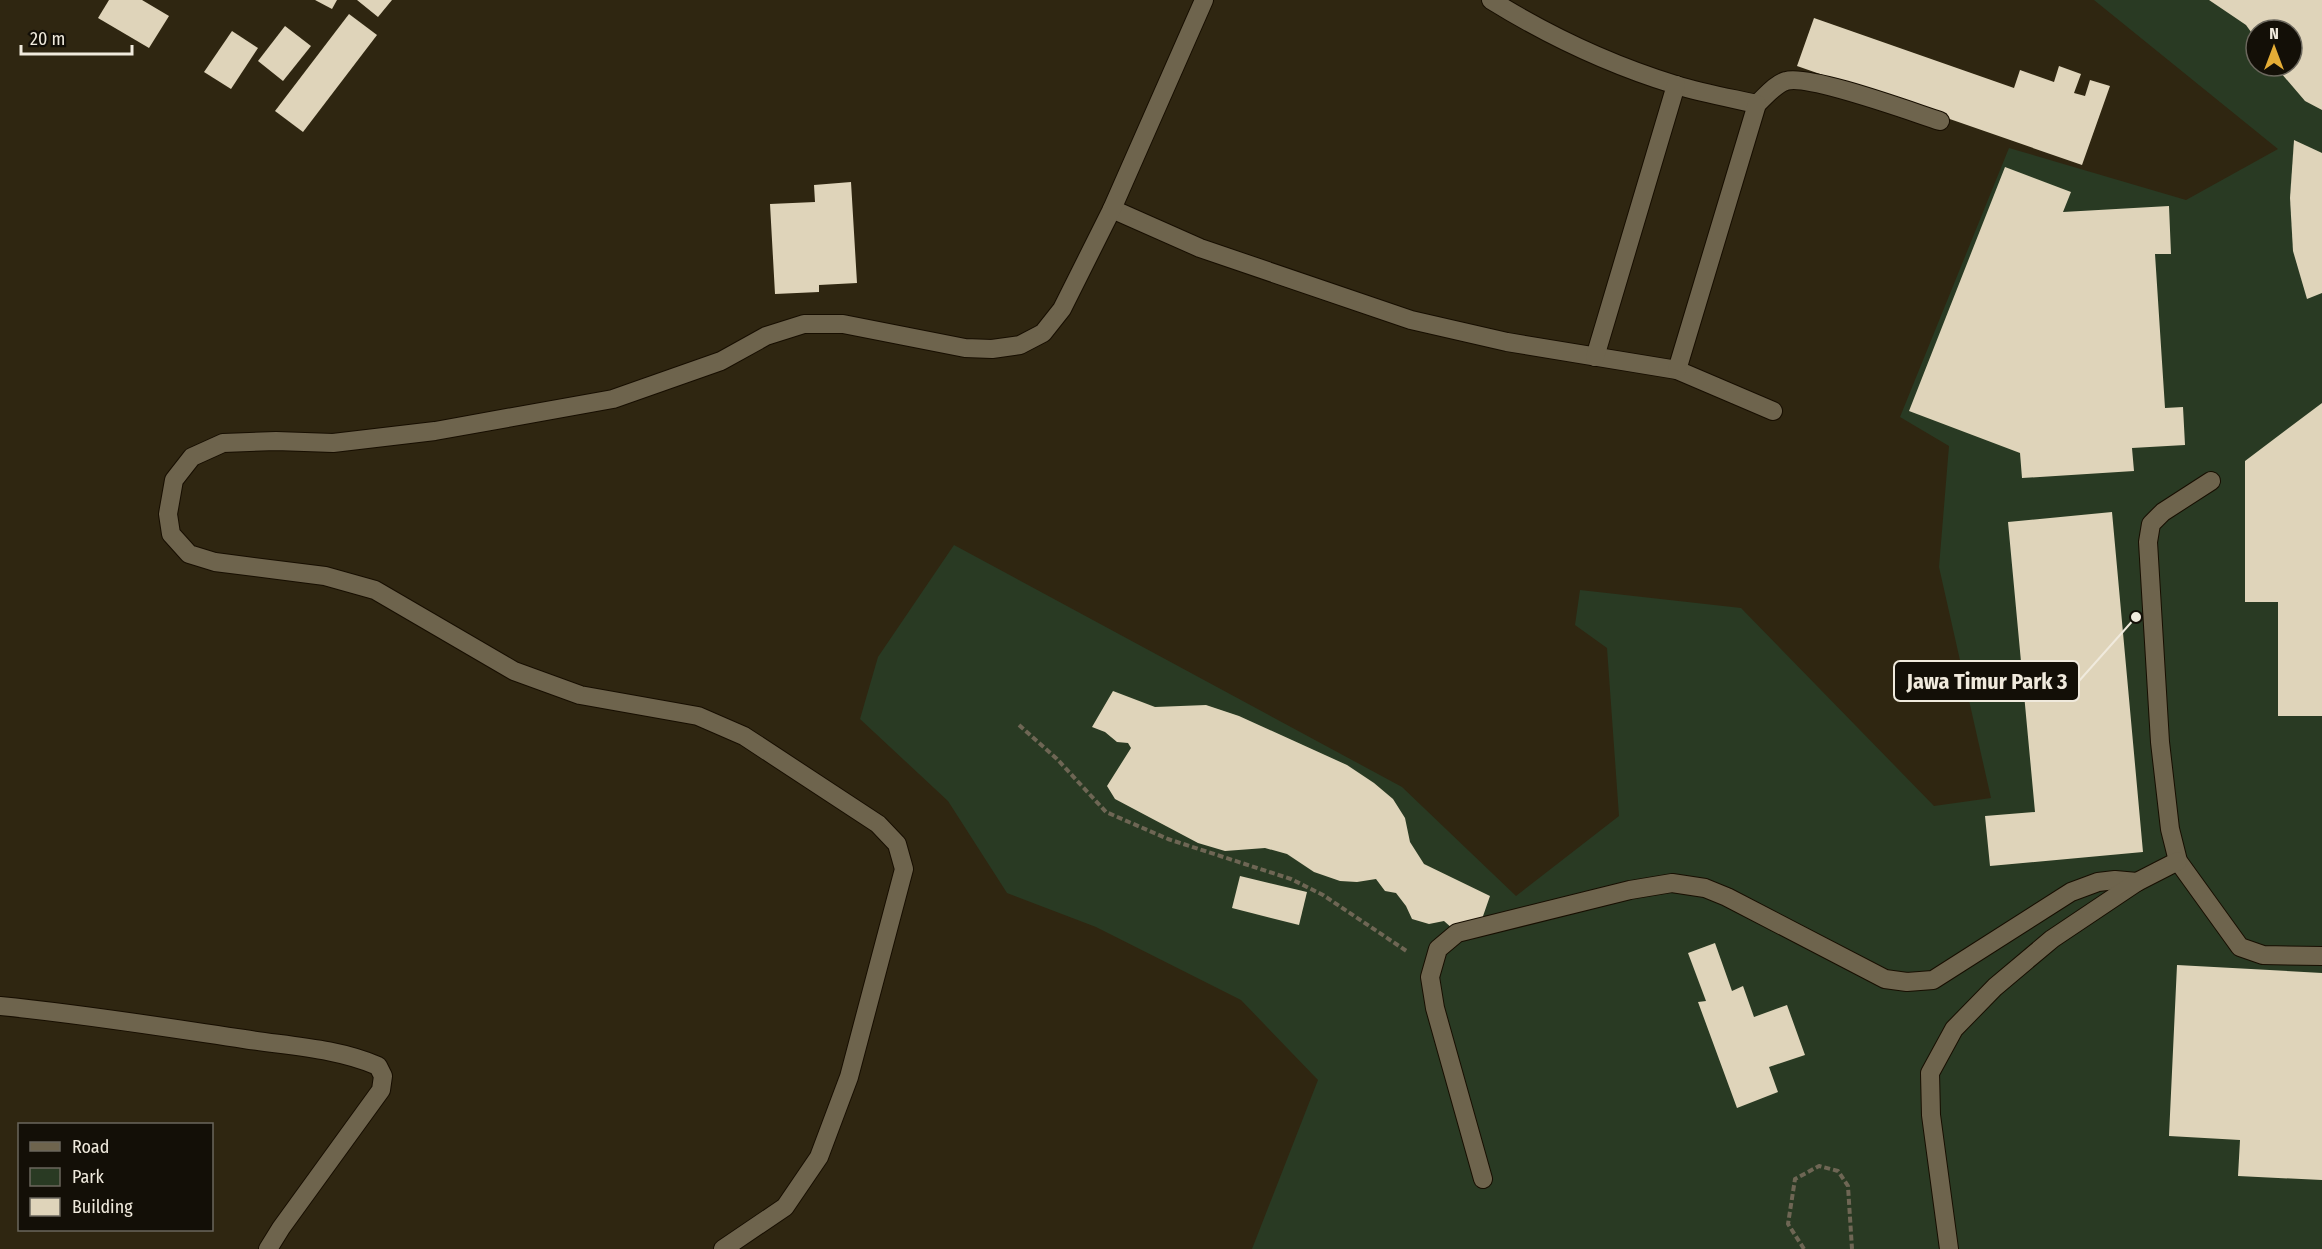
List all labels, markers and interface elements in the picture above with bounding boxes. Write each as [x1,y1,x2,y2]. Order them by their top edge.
scale bar [21,18,132,56]
north arrow [2244,18,2304,78]
text: N [2269,24,2279,43]
text: 20 m [30,28,65,50]
callout: Jawa Timur Park 3 [1894,661,2079,701]
text: Jawa Timur Park 3 [1906,668,2067,695]
legend [18,1123,213,1231]
text: Road [72,1136,109,1158]
text: Park [72,1166,105,1188]
text: Building [72,1196,133,1218]

